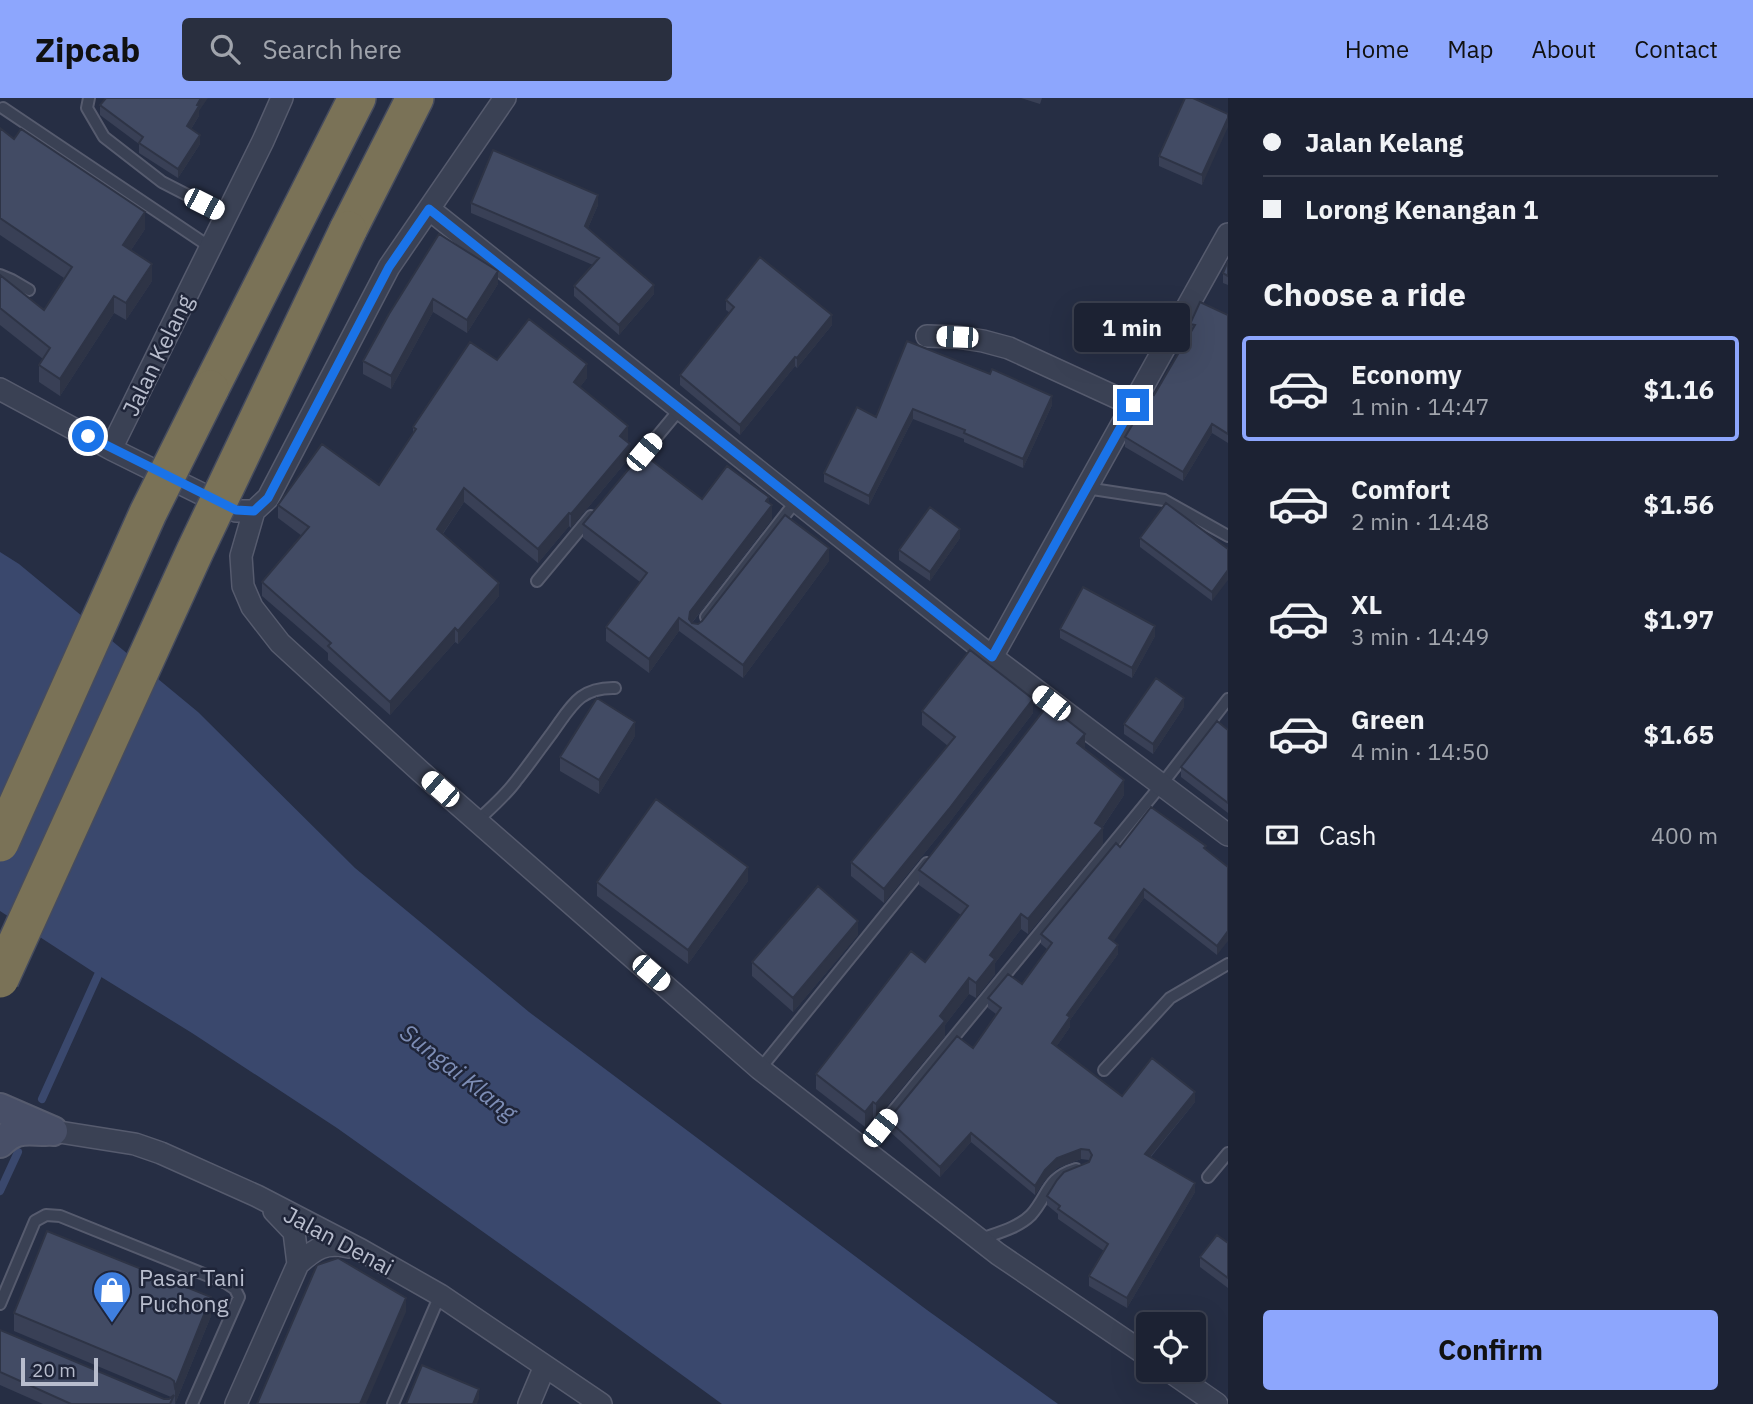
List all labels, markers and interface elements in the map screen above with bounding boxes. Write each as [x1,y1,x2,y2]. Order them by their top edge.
search box [182,18,672,81]
text: Zipcab [35,28,140,71]
icon: search [206,30,244,68]
text: Search here [262,32,402,66]
text: Home [1345,33,1409,65]
text: Map [1447,33,1493,65]
text: About [1531,33,1596,65]
text: Contact [1634,33,1718,65]
text: Jalan Kelang [1305,125,1463,159]
car [181,185,228,223]
text: Lorong Kenangan 1 [1305,192,1538,226]
text: Choose a ride [1263,273,1466,315]
street label: Jalan Kelang [115,289,199,421]
callout: 1 min [1075,303,1191,352]
text: 1 min [1102,312,1162,342]
car [936,326,979,348]
icon: car [1267,357,1330,420]
text: Economy [1351,357,1462,391]
text: $1.16 [1644,372,1714,406]
route end [1117,389,1149,421]
text: 1 min · 14:47 [1351,391,1489,421]
route start [72,420,104,452]
car [623,429,666,475]
icon: car [1267,472,1330,535]
text: Comfort [1351,472,1450,506]
text: $1.56 [1644,487,1714,521]
text: 2 min · 14:48 [1351,506,1489,536]
icon: car [1267,587,1330,650]
text: XL [1351,587,1382,621]
text: $1.97 [1644,602,1714,636]
text: 3 min · 14:49 [1351,621,1489,651]
car [1028,682,1075,724]
icon: car [1267,702,1330,765]
text: Green [1351,702,1425,736]
text: $1.65 [1644,717,1714,751]
text: 4 min · 14:50 [1351,736,1489,766]
car [418,767,463,811]
icon: cash [1263,816,1301,854]
text: Cash [1319,818,1376,852]
text: 400 m [1651,820,1718,850]
car [629,951,674,995]
water label: Sungai Klang [394,1016,525,1129]
car [859,1105,902,1151]
street label: Jalan Denai [279,1199,399,1281]
place label: Pasar Tani Puchong [139,1262,245,1318]
shop icon: Pasar Tani Puchong [91,1269,133,1324]
button: Confirm [1263,1310,1718,1390]
map controls [1136,1312,1206,1382]
button: locate [1136,1312,1206,1382]
scale bar [21,1355,98,1387]
text: 20 m [32,1358,76,1382]

